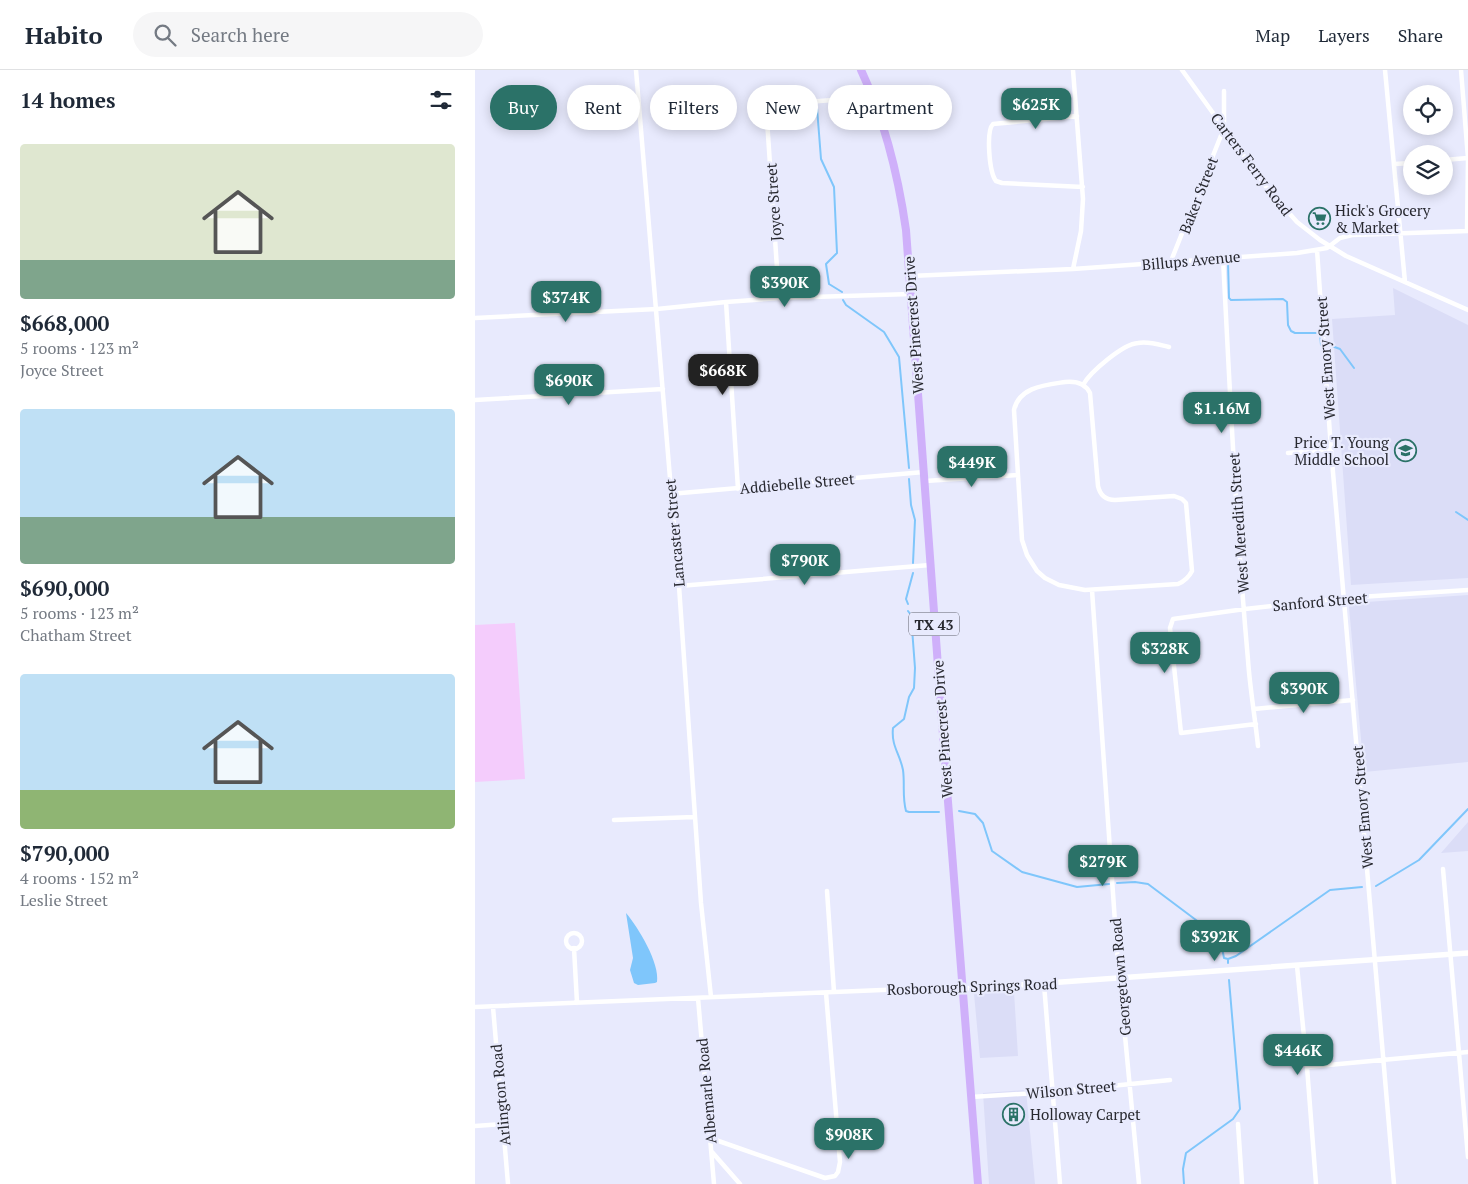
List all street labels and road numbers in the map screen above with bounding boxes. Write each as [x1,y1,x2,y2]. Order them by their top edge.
street label: Carters Ferry Road [1207,108,1297,220]
street label: Baker Street [1174,153,1222,237]
street label: Joyce Street [760,162,786,242]
street label: Billups Avenue [1141,246,1241,274]
street label: West Pinecrest Drive [898,255,928,395]
street label: West Emory Street [1311,295,1339,420]
street label: West Meredith Street [1223,452,1253,594]
street label: Addiebelle Street [739,468,856,498]
street label: Lancaster Street [659,478,689,588]
street label: Sanford Street [1272,587,1369,615]
road number: TX 43 [909,612,959,636]
street label: West Pinecrest Drive [927,659,957,799]
street label: West Emory Street [1347,744,1377,869]
street label: Georgetown Road [1105,917,1135,1037]
street label: Rosborough Springs Road [886,973,1058,999]
street label: Albemarle Road [691,1037,721,1145]
street label: Arlington Road [486,1043,514,1147]
street label: Wilson Street [1025,1075,1117,1103]

